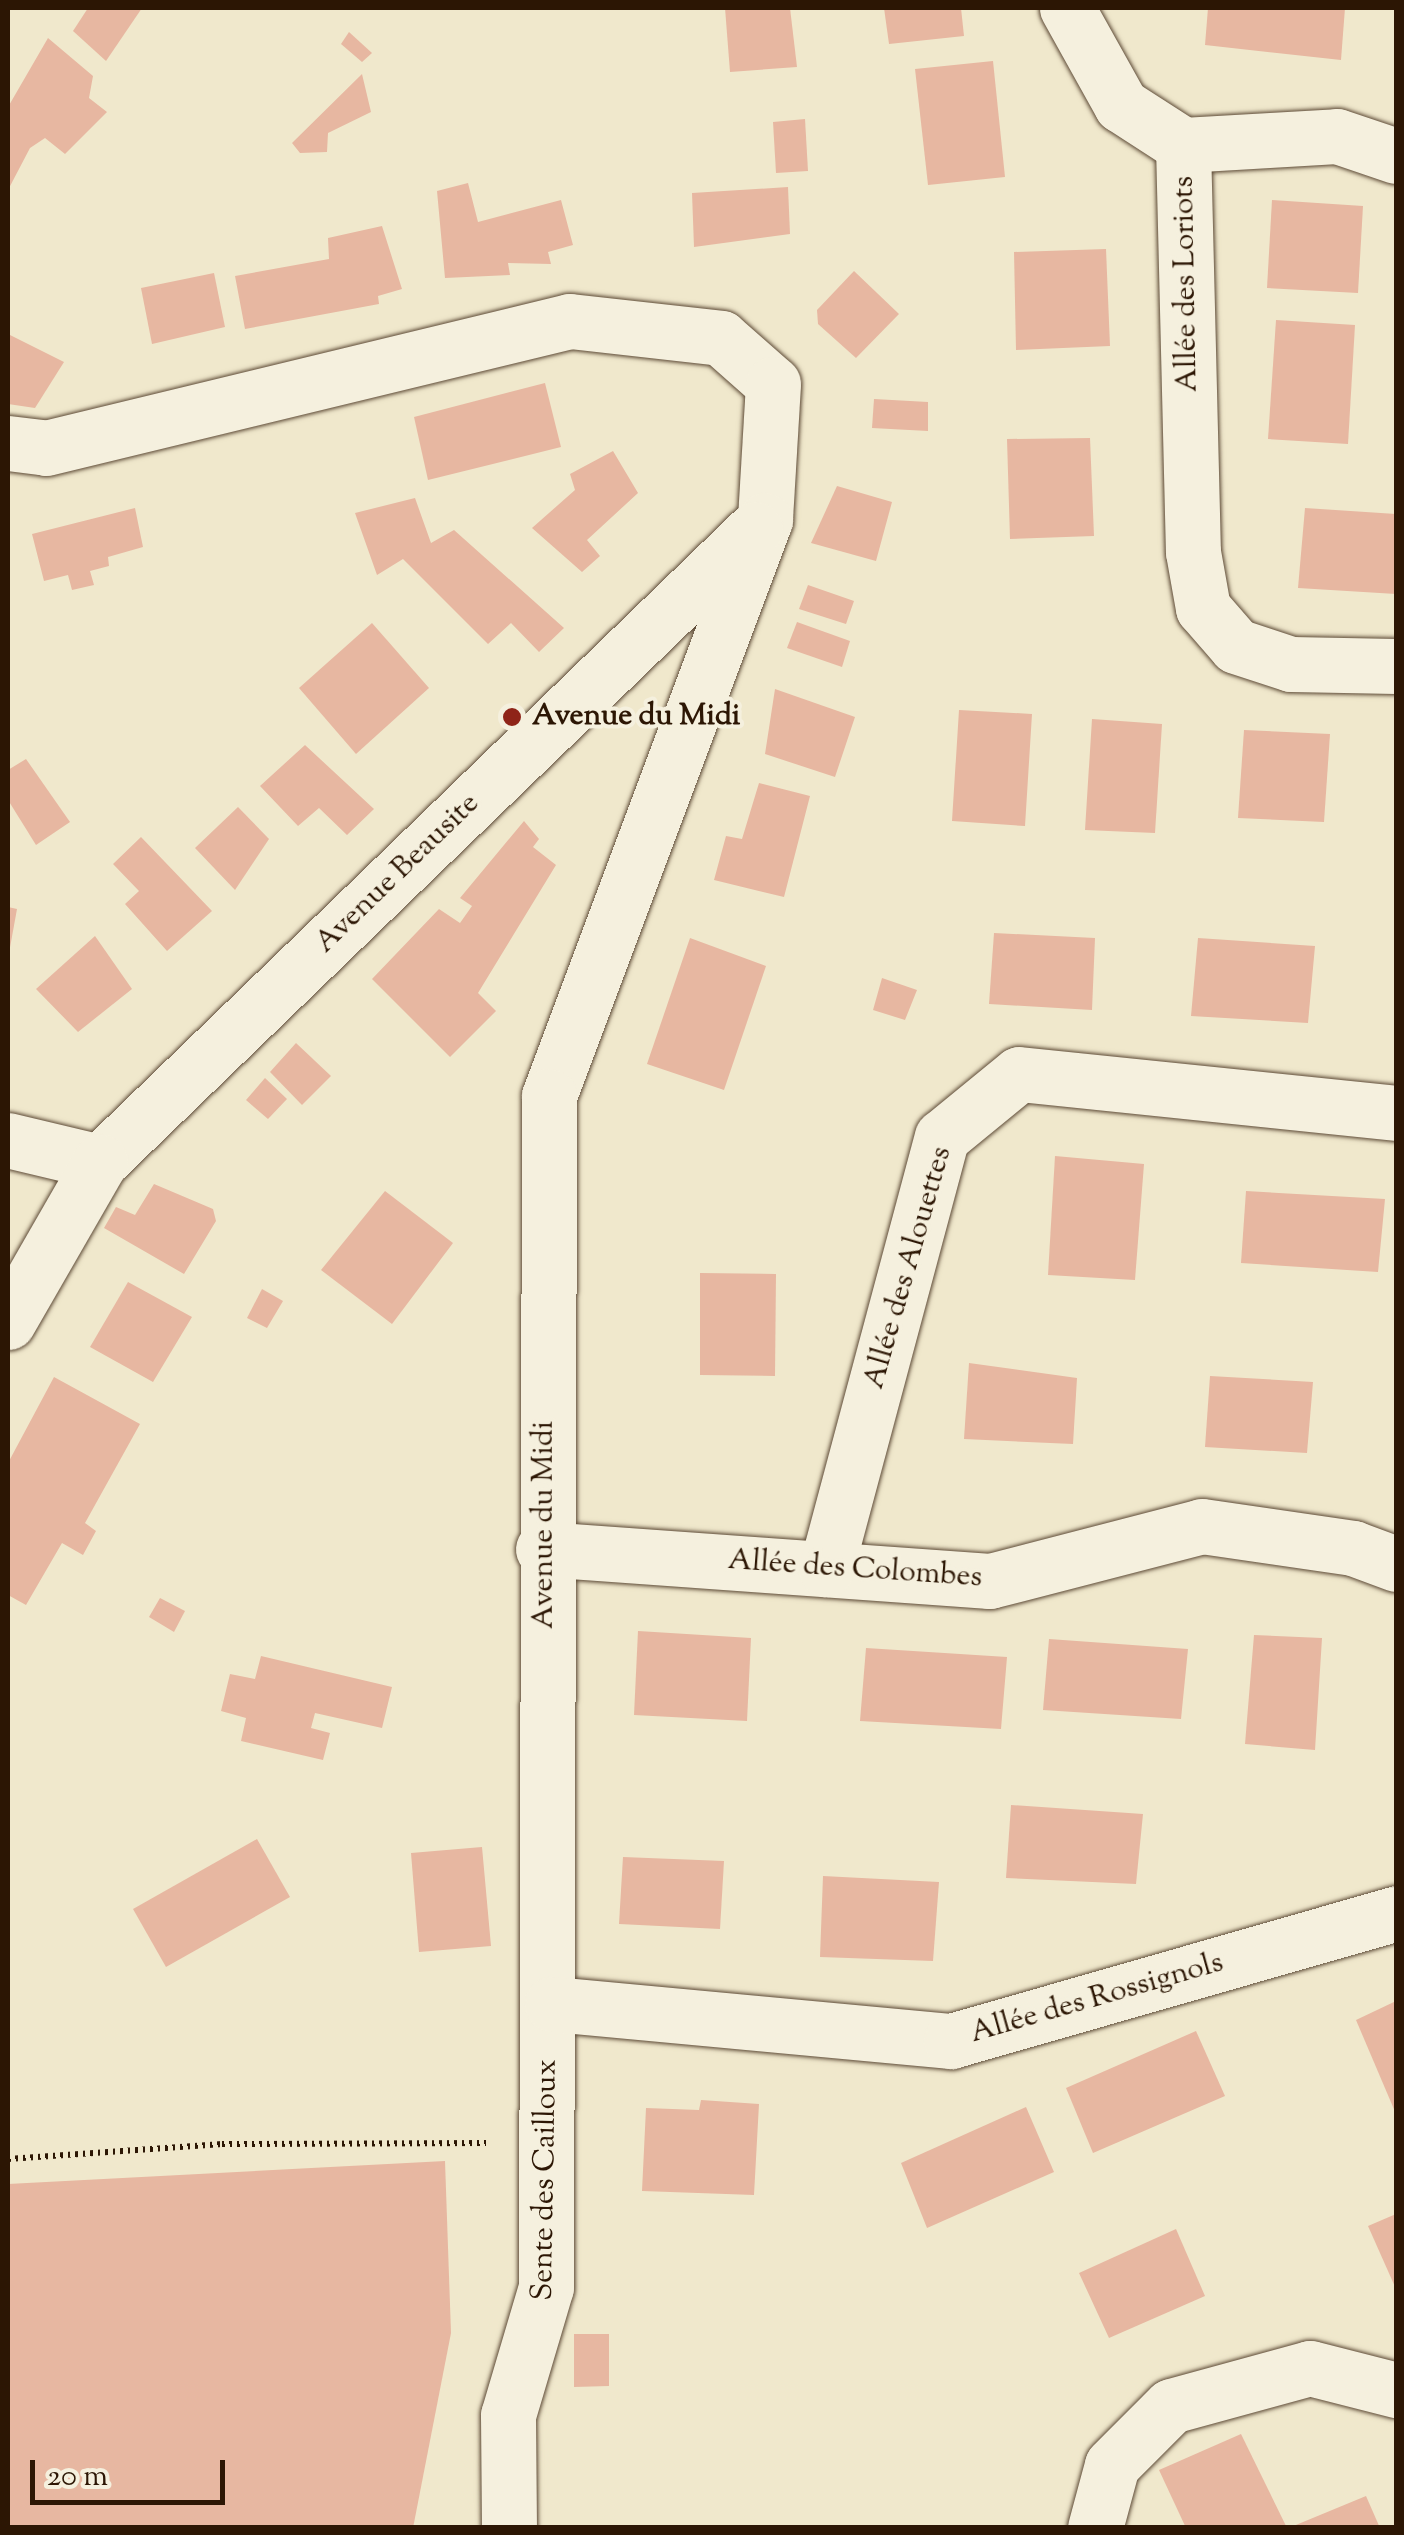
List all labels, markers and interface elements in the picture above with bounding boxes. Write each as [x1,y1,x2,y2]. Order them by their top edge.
street label: Allée des Loriots [1167,176,1207,392]
place label: Avenue du Midi [532,699,740,735]
marker: Avenue du Midi [501,706,523,728]
street label: Avenue Beausite [308,787,488,961]
street label: Allée des Alouettes [857,1143,961,1393]
street label: Avenue du Midi [527,1421,563,1629]
street label: Allée des Colombes [727,1543,983,1597]
street label: Allée des Rossignols [966,1946,1228,2052]
street label: Sente des Cailloux [526,2059,566,2301]
scale bar [35,2440,230,2502]
text: 20 m [47,2456,108,2499]

